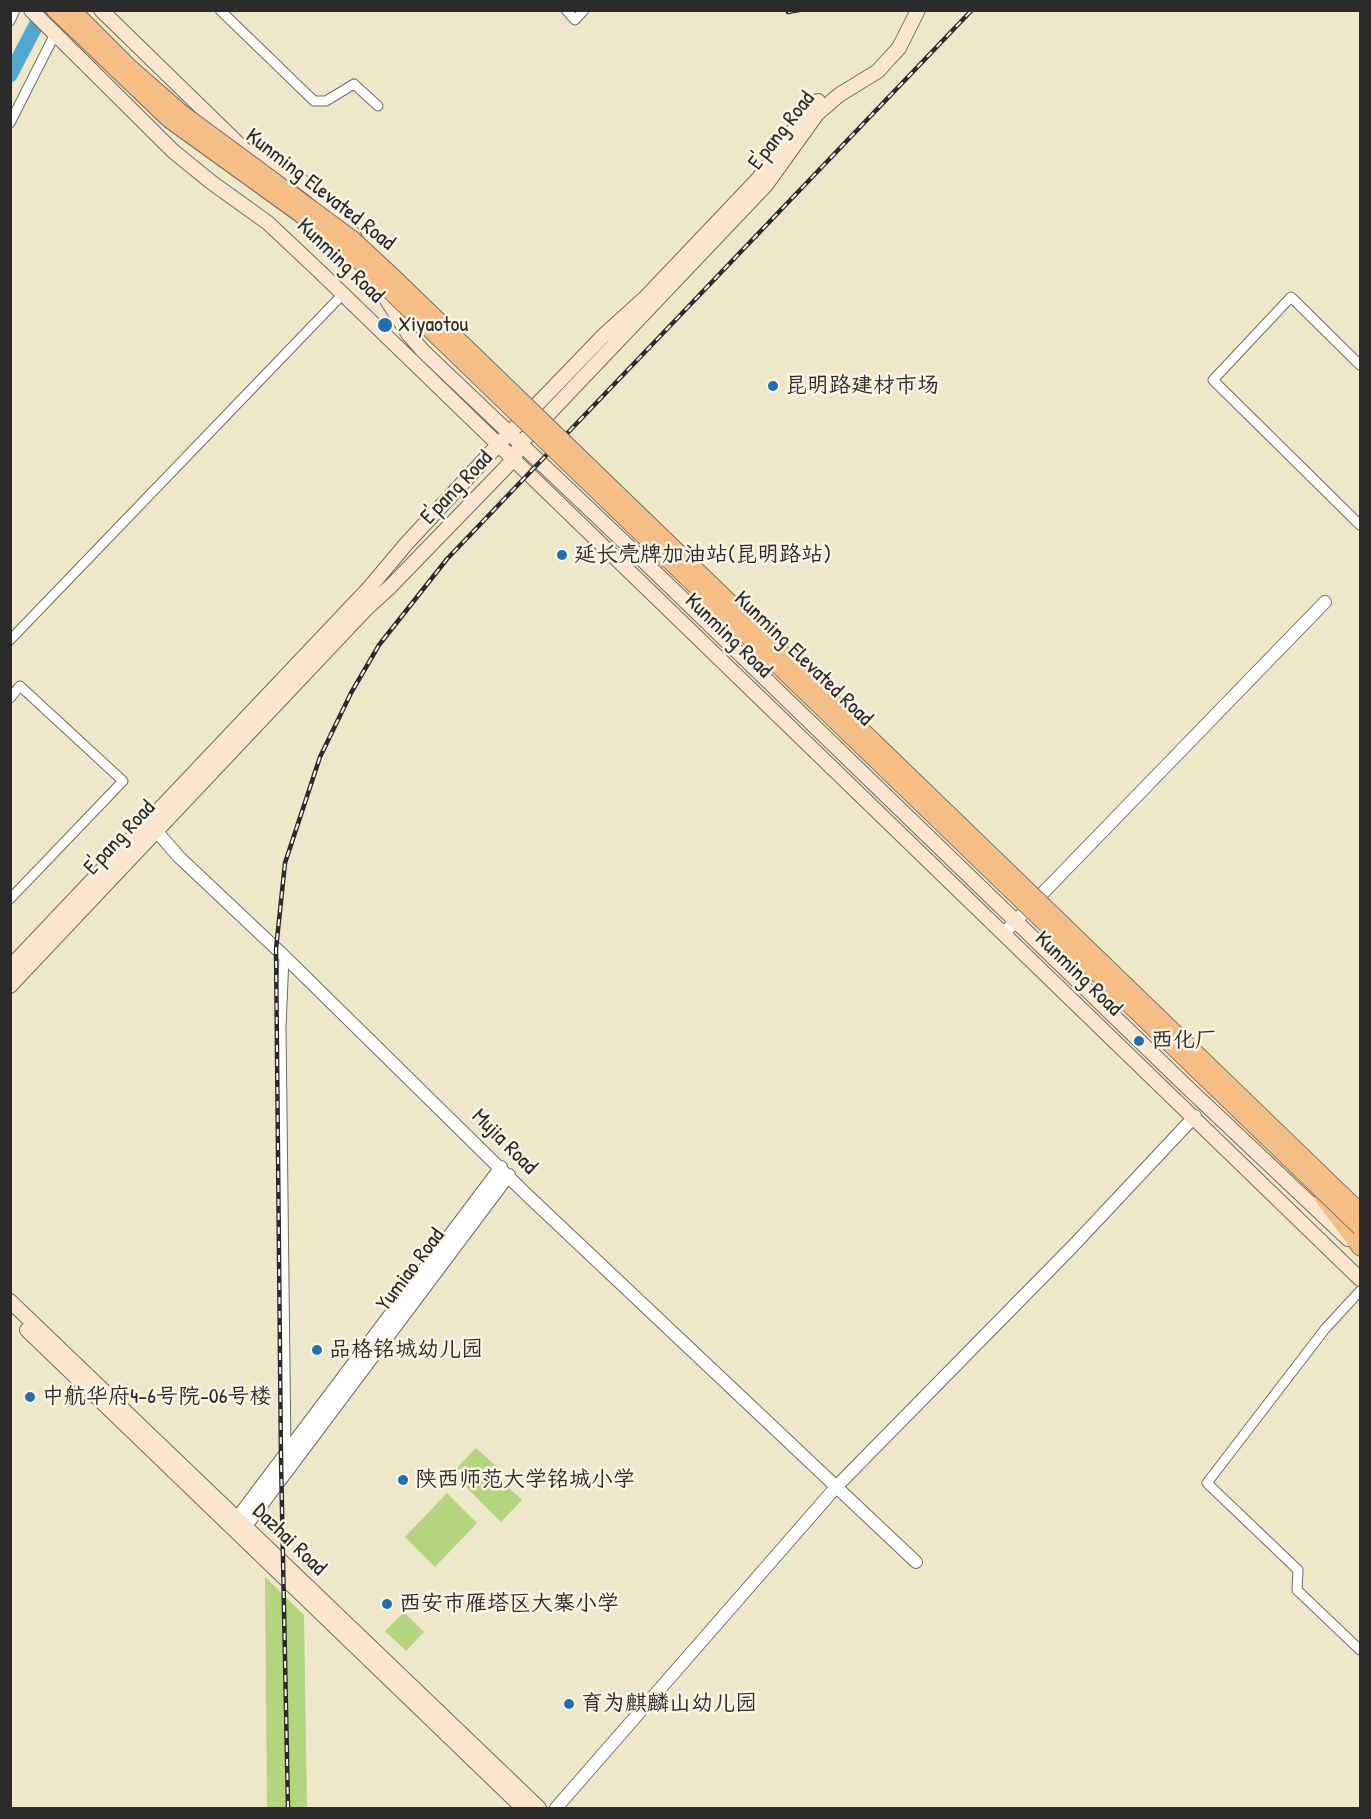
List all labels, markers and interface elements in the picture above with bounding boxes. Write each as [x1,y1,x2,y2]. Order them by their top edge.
street label: E'pang Road [743,87,821,175]
street label: Kunming Elevated Road [240,123,400,257]
street label: Kunming Road [291,213,389,309]
place label: Xiyaotou [398,312,468,338]
marker: Xiyaotou [376,316,394,334]
place label: 昆明路建材市场 [785,373,939,399]
marker: 昆明路建材市场 [766,379,780,393]
street label: E'pang Road [415,446,499,530]
place label: 延长壳牌加油站(昆明路站) [574,542,831,568]
marker: 延长壳牌加油站(昆明路站) [555,548,569,562]
street label: Kunming Elevated Road [728,586,878,732]
street label: Kunming Road [679,588,777,684]
street label: E'pang Road [79,795,161,881]
street label: Kunming Road [1029,926,1127,1022]
place label: 西化厂 [1151,1028,1217,1054]
marker: 西化厂 [1132,1034,1146,1048]
street label: Mujia Road [466,1104,542,1180]
street label: Yumiao Road [371,1223,451,1317]
place label: 品格铭城幼儿园 [329,1337,483,1363]
marker: 品格铭城幼儿园 [310,1343,324,1357]
place label: 中航华府4-6号院-06号楼 [42,1384,271,1410]
marker: 中航华府4-6号院-06号楼 [23,1390,37,1404]
place label: 陕西师范大学铭城小学 [415,1467,635,1493]
marker: 陕西师范大学铭城小学 [396,1473,410,1487]
street label: Dazhai Road [247,1498,331,1582]
place label: 西安市雁塔区大寨小学 [399,1591,619,1617]
marker: 西安市雁塔区大寨小学 [380,1597,394,1611]
place label: 育为麒麟山幼儿园 [581,1691,757,1717]
marker: 育为麒麟山幼儿园 [562,1697,576,1711]

